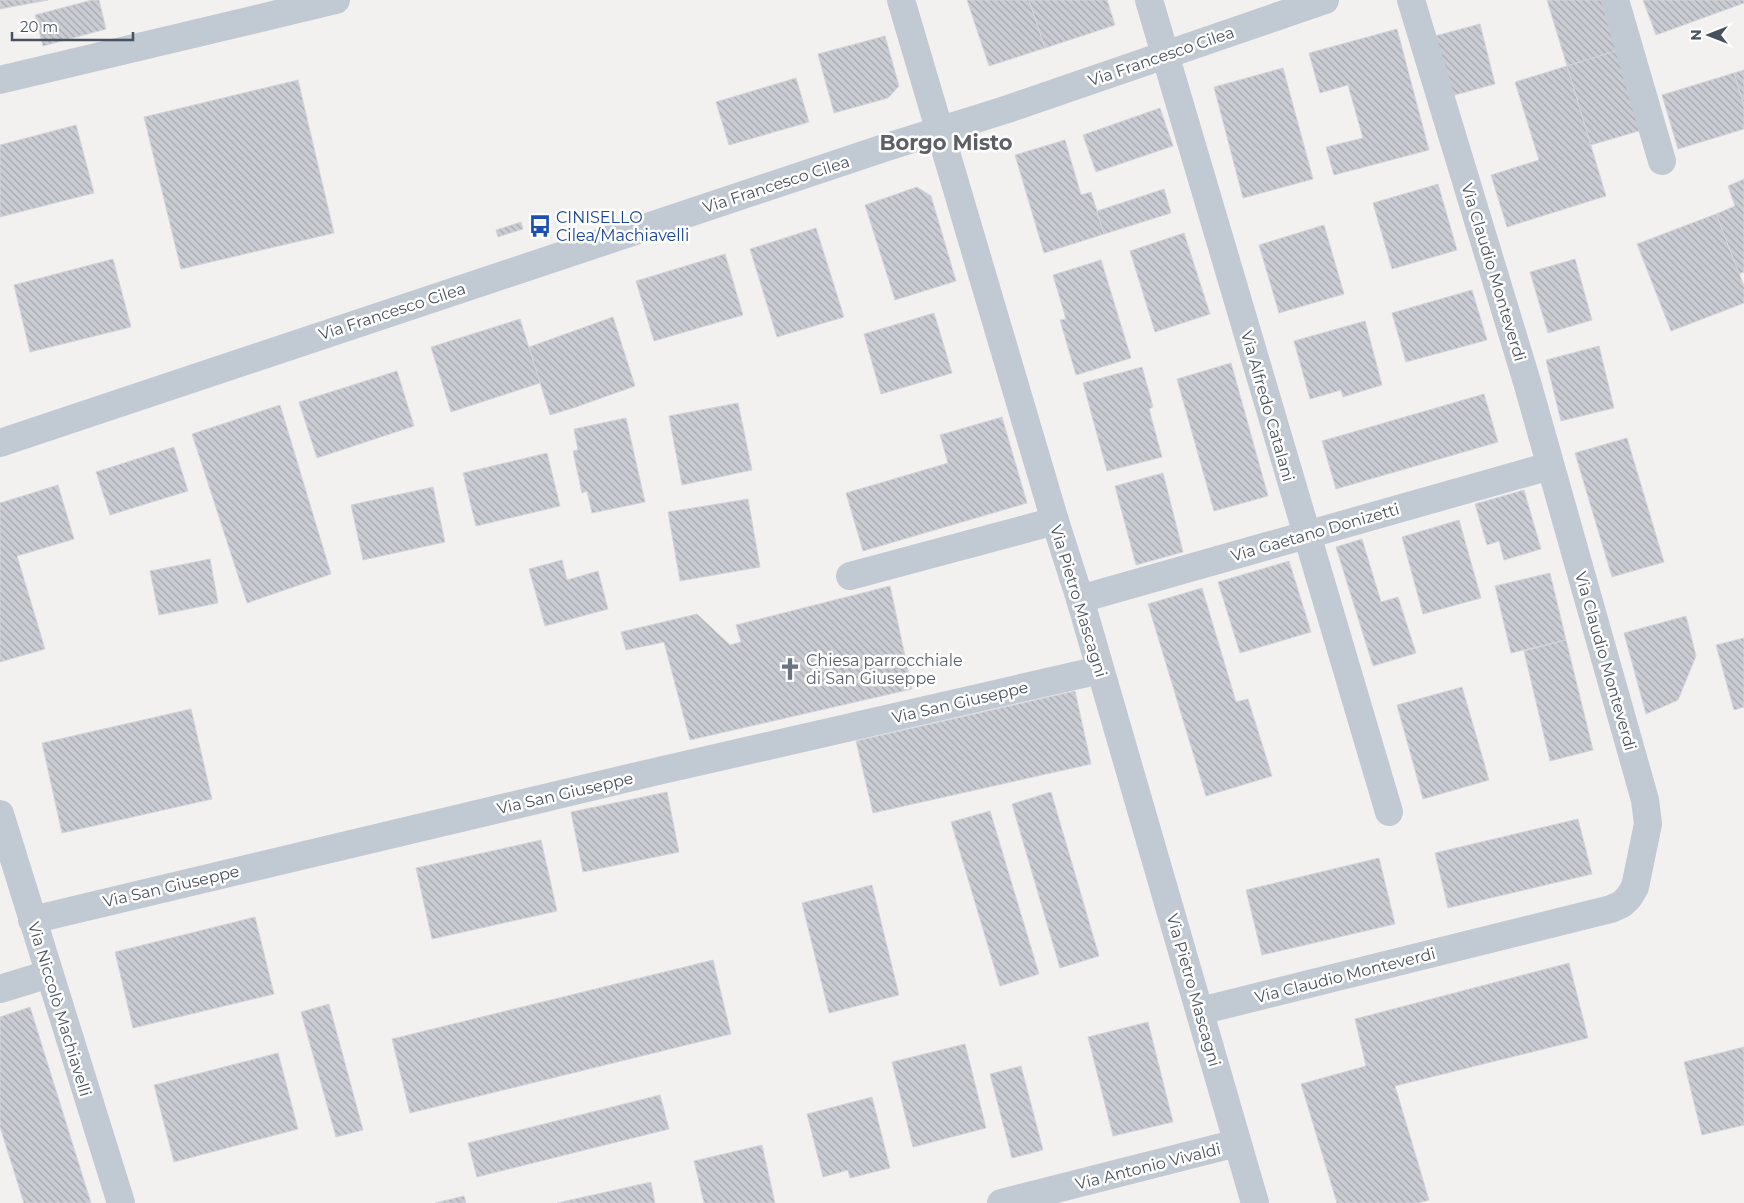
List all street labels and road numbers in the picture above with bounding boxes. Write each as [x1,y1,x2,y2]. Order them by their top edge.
street label: Via Francesco Cilea [1086,23,1237,90]
street label: Via Francesco Cilea [700,152,852,217]
street label: Via Claudio Monteverdi [1457,181,1530,364]
street label: Via Francesco Cilea [316,279,468,344]
street label: Via Alfredo Catalani [1237,328,1298,484]
street label: Via Gaetano Donizetti [1229,499,1401,566]
street label: Via Pietro Mascagni [1046,523,1111,680]
street label: Via Claudio Monteverdi [1571,569,1640,753]
street label: Via San Giuseppe [890,678,1030,727]
street label: Via San Giuseppe [495,769,635,818]
street label: Via San Giuseppe [101,862,241,911]
street label: Via Pietro Mascagni [1163,911,1224,1069]
street label: Via Niccolò Machiavelli [24,920,95,1099]
street label: Via Claudio Monteverdi [1253,944,1437,1007]
street label: Via Antonio Vivaldi [1073,1139,1223,1194]

